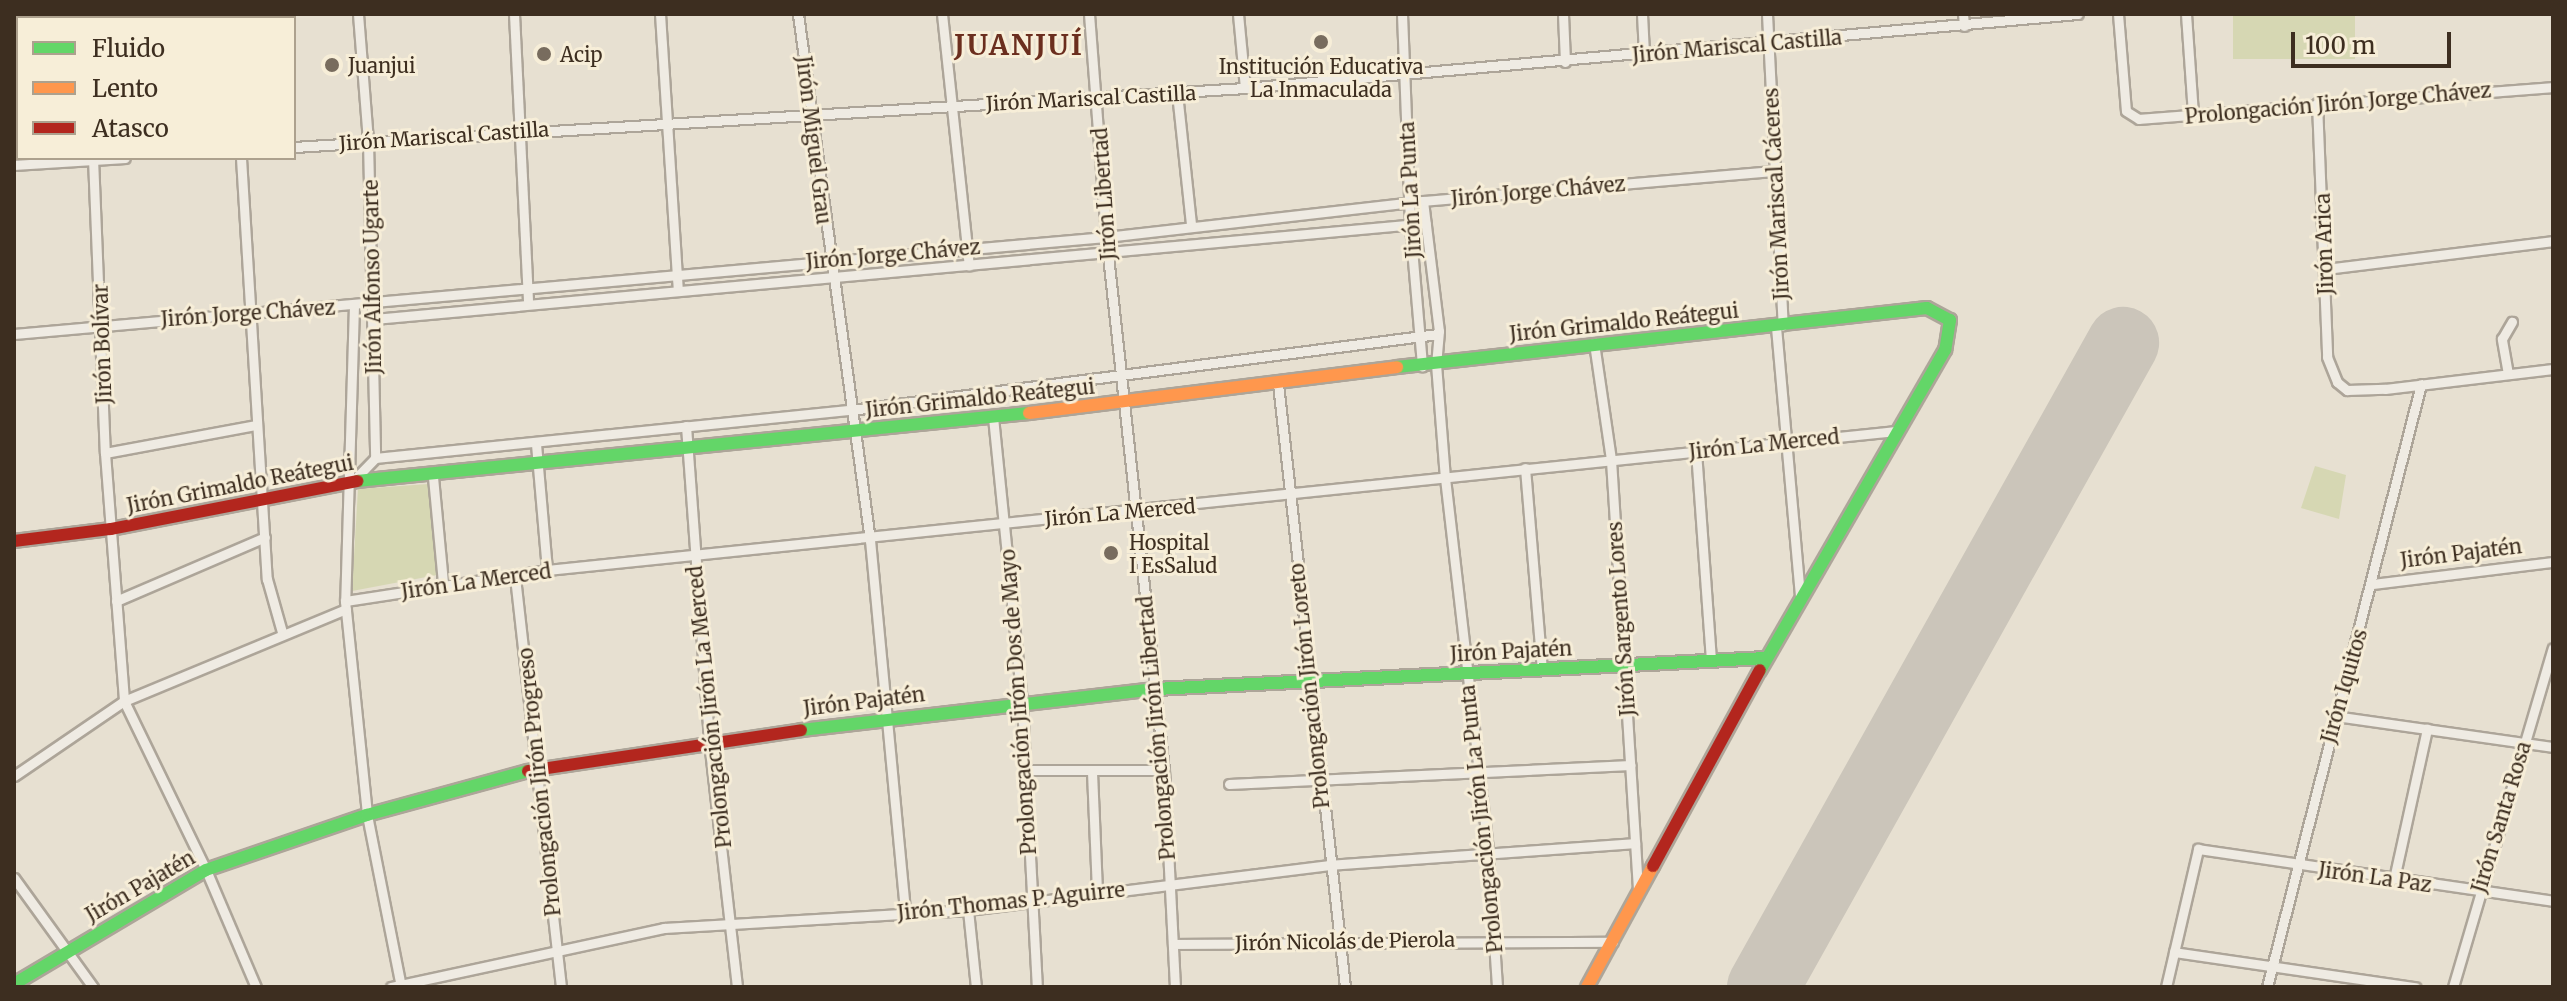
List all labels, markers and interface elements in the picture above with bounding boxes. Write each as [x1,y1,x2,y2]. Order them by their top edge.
legend [16,16,296,160]
scale bar [2295,16,2455,66]
street label: Jirón Mariscal Castilla [1631,25,1843,67]
district label: JUANJUÍ [954,28,1084,62]
text: 100 m [2305,30,2375,61]
text: Fluido [92,33,165,64]
marker: Institución Educativa La Inmaculada [1312,33,1330,51]
place label: Acip [560,42,602,66]
marker: Acip [535,45,553,63]
place label: Juanjui [348,53,416,77]
street label: Jirón Miguel Grau [792,54,836,226]
place label: Institución Educativa La Inmaculada [1219,54,1423,101]
marker: Juanjui [323,56,341,74]
text: Lento [92,73,158,104]
street label: Prolongación Jirón Jorge Chávez [2184,78,2492,128]
street label: Jirón Mariscal Castilla [985,81,1197,115]
street label: Jirón Mariscal Cáceres [1758,87,1794,301]
text: Atasco [92,113,169,144]
street label: Jirón Mariscal Castilla [338,117,550,155]
street label: Jirón La Punta [1394,121,1426,259]
street label: Jirón Libertad [1087,127,1121,261]
street label: Jirón Jorge Chávez [1450,171,1626,211]
street label: Jirón Alfonso Ugarte [358,180,386,374]
street label: Jirón Arica [2310,193,2338,295]
street label: Jirón Jorge Chávez [805,234,981,274]
street label: Jirón Bolívar [88,283,116,405]
street label: Jirón Jorge Chávez [160,295,336,331]
street label: Jirón Grimaldo Reátegui [1508,298,1740,346]
street label: Jirón Grimaldo Reátegui [864,374,1096,422]
street label: Jirón La Merced [1688,424,1840,464]
street label: Jirón Grimaldo Reátegui [125,450,355,518]
street label: Jirón La Merced [1044,493,1196,531]
street label: Jirón Sargento Lores [1602,521,1640,717]
place label: Hospital I EsSalud [1129,530,1217,577]
street label: Jirón Pajatén [2399,534,2523,572]
marker: Hospital I EsSalud [1100,542,1122,564]
street label: Prolongación Jirón Dos de Mayo [995,548,1041,856]
street label: Jirón La Merced [399,559,553,603]
street label: Prolongación Jirón Loreto [1284,562,1334,810]
street label: Prolongación Jirón La Merced [682,565,736,849]
street label: Prolongación Jirón Libertad [1132,595,1180,861]
street label: Jirón Iquitos [2316,626,2372,746]
street label: Jirón Pajatén [1449,636,1573,666]
street label: Prolongación Jirón Progreso [513,646,565,918]
street label: Jirón Pajatén [802,682,926,720]
street label: Prolongación Jirón La Punta [1455,684,1507,954]
street label: Jirón Santa Rosa [2467,738,2535,896]
street label: Jirón Pajatén [81,845,199,927]
street label: Jirón La Paz [2317,857,2433,897]
street label: Jirón Thomas P. Aguirre [896,877,1126,925]
street label: Jirón Nicolás de Pierola [1235,927,1455,955]

